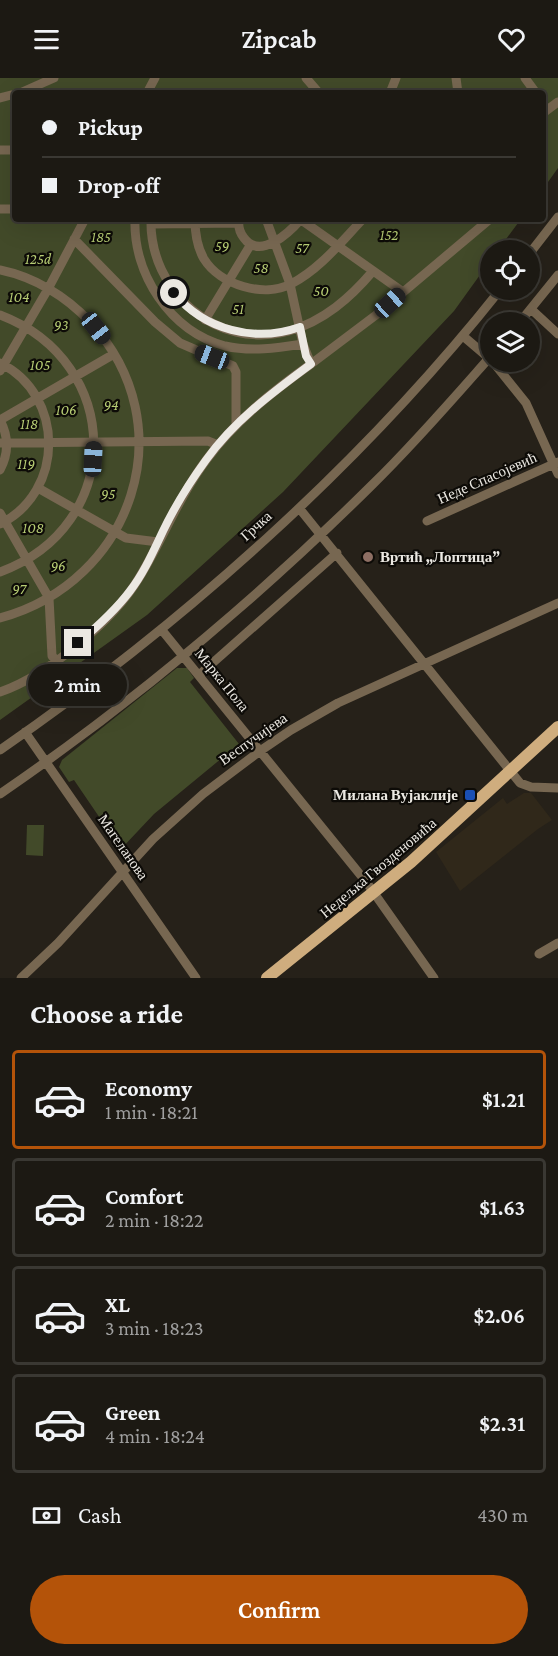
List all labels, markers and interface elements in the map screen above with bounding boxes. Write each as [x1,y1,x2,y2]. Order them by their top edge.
icon: menu [30,23,63,56]
icon: heart [495,23,528,56]
text: Zipcab [241,24,317,54]
text: Pickup [78,115,143,140]
text: Drop-off [78,173,160,198]
park label: 152 [380,227,398,243]
park label: 185 [91,229,111,245]
park label: 59 [215,238,230,254]
park label: 57 [295,240,310,256]
map controls [480,240,540,372]
button: locate [480,240,540,300]
park label: 125d [25,251,52,267]
park label: 58 [253,260,269,276]
route start [160,279,187,306]
park label: 50 [313,283,329,299]
car [371,284,409,322]
park label: 104 [8,289,30,305]
park label: 51 [232,301,244,317]
car [78,308,114,348]
button: layers [480,312,540,372]
park label: 93 [54,317,68,333]
car [192,342,232,372]
park label: 105 [30,357,50,373]
park label: 94 [103,397,119,413]
park label: 106 [55,402,77,418]
park label: 118 [20,416,38,432]
car [83,441,103,477]
street label: Неде Спасојевић [435,449,539,507]
park label: 119 [17,456,35,472]
park label: 95 [101,486,115,502]
street label: Грчка [237,508,275,544]
park label: 108 [22,520,44,536]
place label: Вртић „Лоптица” [380,549,500,565]
marker: Вртић „Лоптица” [361,550,375,564]
park label: 96 [50,558,66,574]
park label: 97 [12,581,27,597]
route end [64,629,91,656]
street label: Марка Пола [192,645,252,715]
callout: 2 min [28,664,128,706]
text: 2 min [54,674,101,696]
street label: Веспучијева [216,710,290,768]
place label: Милана Вујаклије [333,787,458,803]
marker: Милана Вујаклије [463,788,477,802]
street label: Магеланова [95,811,151,883]
street label: Недељка Гвозденовића [317,815,439,921]
text: Choose a ride [30,999,183,1029]
icon: car [33,1073,87,1127]
text: Economy [105,1076,192,1101]
text: $1.21 [482,1087,525,1112]
text: 1 min · 18:21 [105,1101,198,1123]
icon: car [33,1181,87,1235]
text: Comfort [105,1184,183,1209]
text: $1.63 [479,1195,525,1220]
text: 2 min · 18:22 [105,1209,204,1231]
icon: car [33,1289,87,1343]
text: XL [105,1292,130,1317]
text: $2.06 [474,1303,525,1328]
text: 3 min · 18:23 [105,1317,204,1339]
icon: car [33,1397,87,1451]
text: Green [105,1400,161,1425]
text: $2.31 [479,1411,525,1436]
text: 4 min · 18:24 [105,1425,205,1447]
icon: cash [30,1499,63,1532]
text: Cash [78,1503,122,1528]
text: 430 m [477,1504,528,1526]
button: Confirm [30,1575,528,1644]

